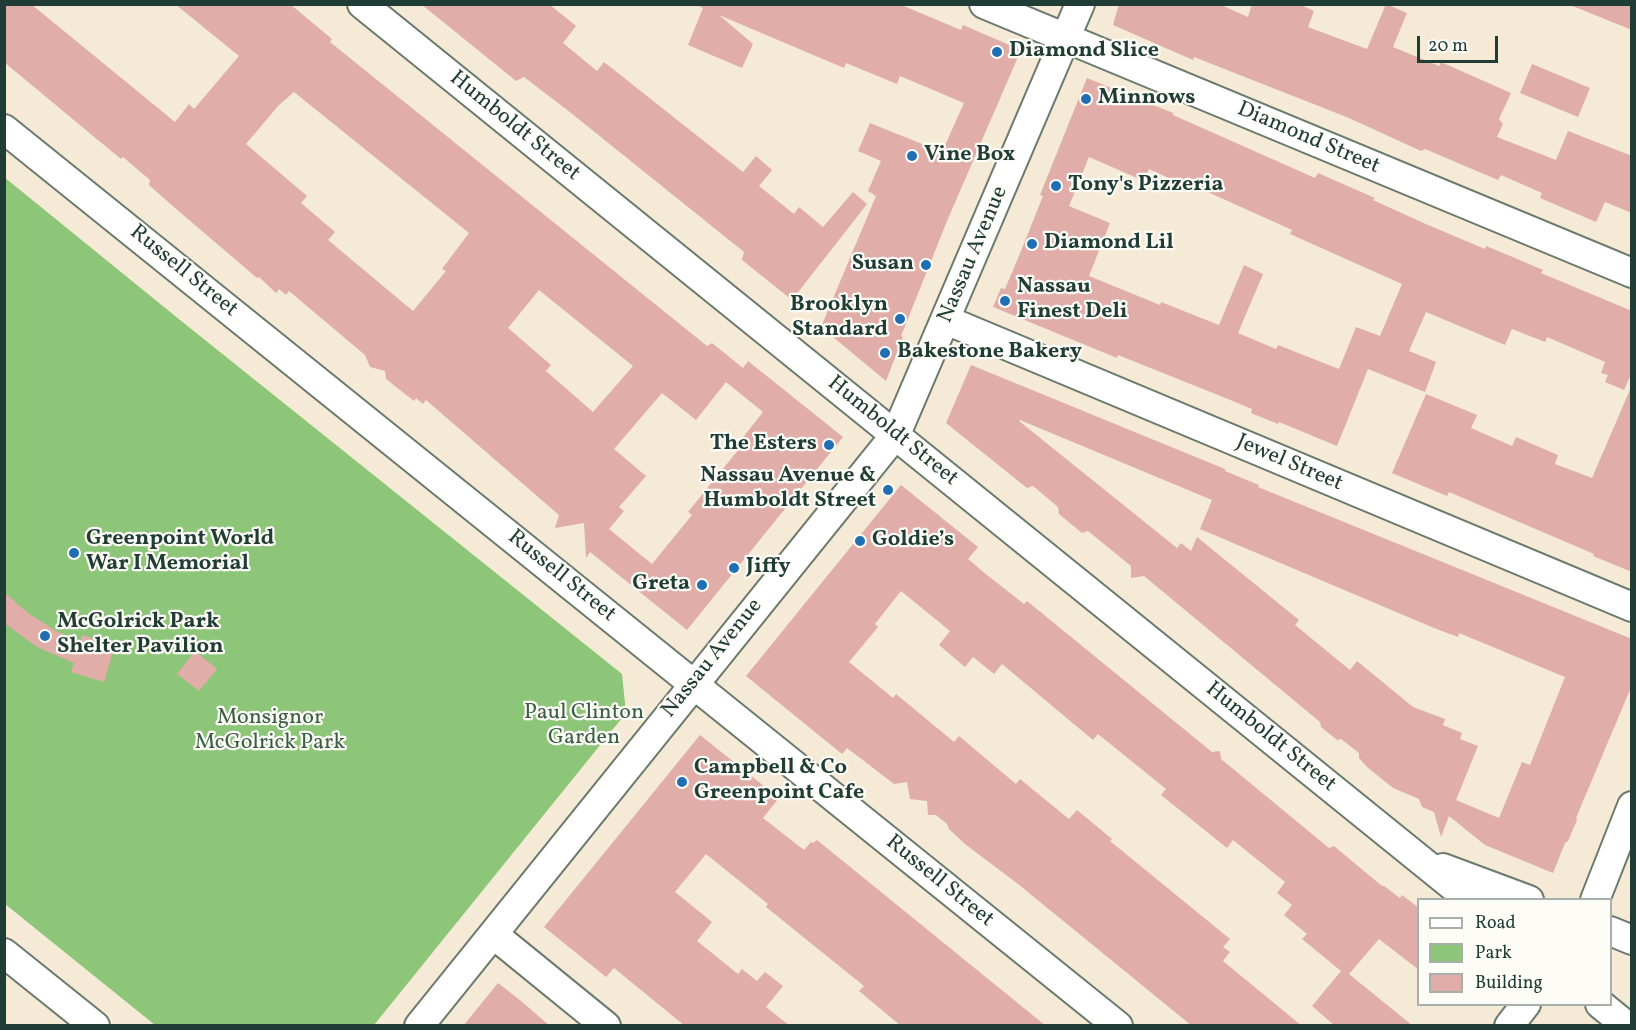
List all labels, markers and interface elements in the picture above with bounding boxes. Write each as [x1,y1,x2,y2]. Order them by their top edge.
scale bar [1420,24,1501,62]
text: 20 m [1428,34,1468,59]
place label: Diamond Slice [1009,39,1159,65]
marker: Diamond Slice [990,45,1004,59]
street label: Humboldt Street [443,66,585,188]
place label: Minnows [1098,86,1195,112]
marker: Minnows [1079,92,1093,106]
street label: Diamond Street [1233,97,1383,181]
place label: Vine Box [924,143,1015,169]
marker: Vine Box [905,149,919,163]
place label: Tony's Pizzeria [1068,173,1223,199]
marker: Tony's Pizzeria [1049,179,1063,193]
street label: Nassau Avenue [933,183,1015,327]
street label: Russell Street [123,220,243,324]
place label: Diamond Lil [1044,231,1174,257]
marker: Diamond Lil [1025,237,1039,251]
place label: Susan [852,252,914,278]
marker: Susan [919,258,933,272]
place label: Nassau Finest Deli [1017,275,1128,326]
place label: Brooklyn Standard [790,293,888,344]
marker: Nassau Finest Deli [998,294,1012,308]
marker: Brooklyn Standard [893,312,907,326]
place label: Bakestone Bakery [897,340,1082,366]
marker: Bakestone Bakery [878,346,892,360]
street label: Humboldt Street [821,371,963,493]
street label: Jewel Street [1232,430,1346,498]
place label: The Esters [710,432,817,458]
marker: The Esters [822,438,836,452]
place label: Nassau Avenue & Humboldt Street [700,464,876,516]
marker: Nassau Avenue & Humboldt Street [881,483,895,497]
street label: Russell Street [501,525,621,629]
place label: Greenpoint World War I Memorial [86,527,274,578]
place label: Goldie’s [872,528,954,554]
marker: Goldie’s [853,534,867,548]
marker: Greenpoint World War I Memorial [67,546,81,560]
place label: Jiffy [746,555,790,581]
marker: Jiffy [727,561,741,575]
place label: Greta [632,572,690,598]
marker: Greta [695,578,709,592]
street label: Nassau Avenue [657,594,769,724]
place label: McGolrick Park Shelter Pavilion [57,610,224,662]
marker: McGolrick Park Shelter Pavilion [38,629,52,643]
street label: Humboldt Street [1199,677,1341,799]
park label: Paul Clinton Garden [524,701,644,752]
park label: Monsignor McGolrick Park [195,706,345,758]
place label: Campbell & Co Greenpoint Cafe [694,756,864,807]
marker: Campbell & Co Greenpoint Cafe [675,775,689,789]
street label: Russell Street [879,830,999,934]
legend [1417,898,1612,1006]
text: Road [1475,911,1516,936]
text: Park [1475,941,1512,966]
text: Building [1475,971,1543,996]

